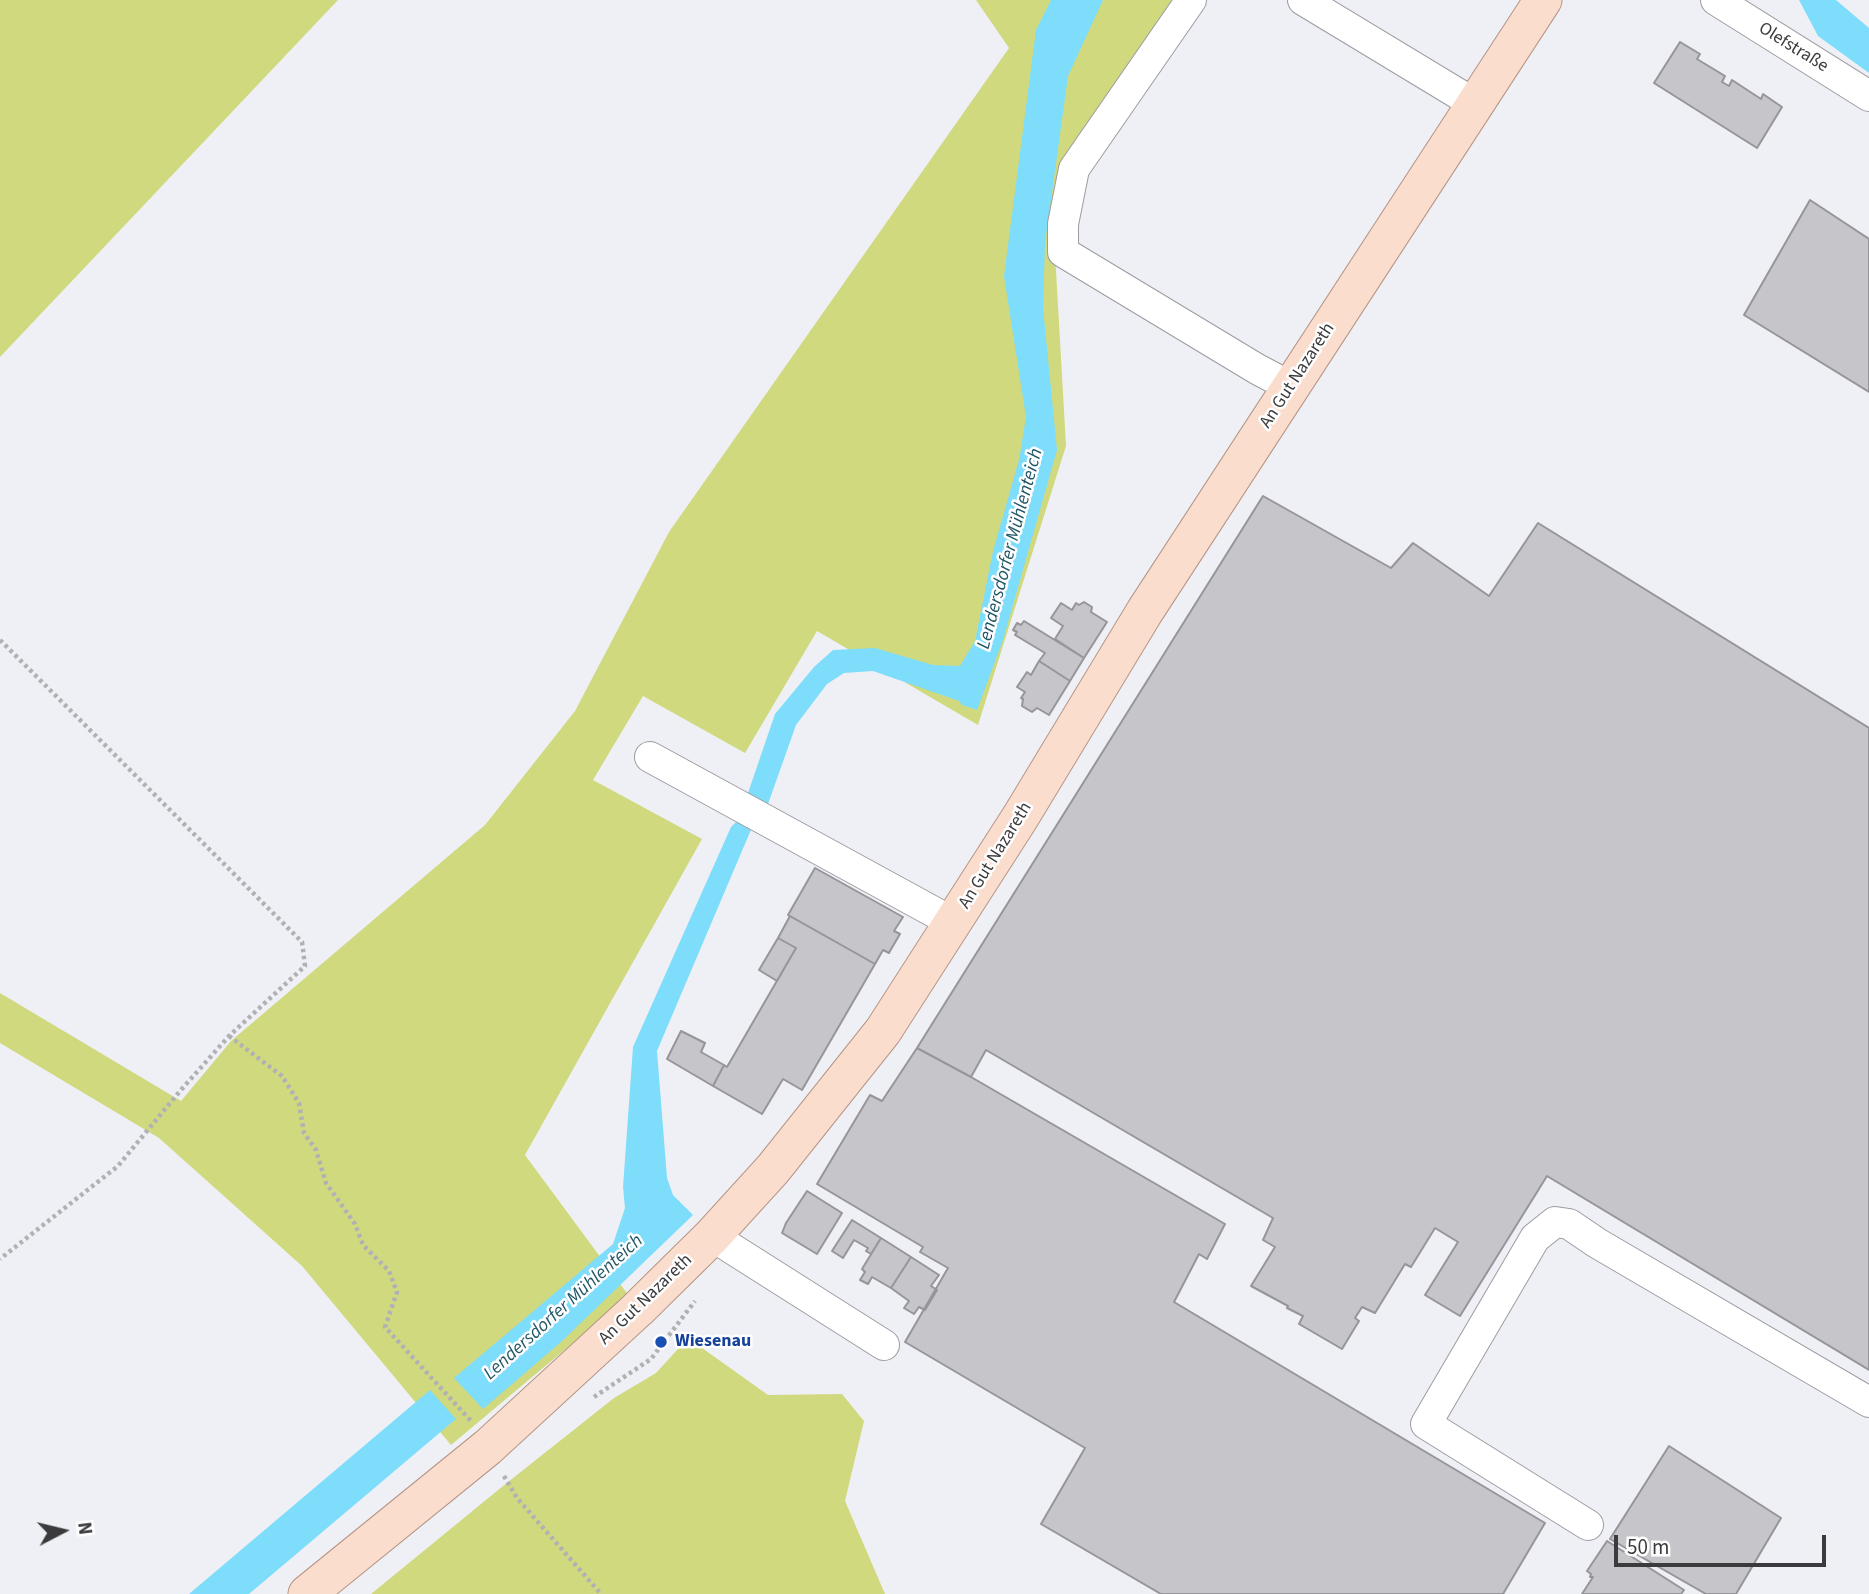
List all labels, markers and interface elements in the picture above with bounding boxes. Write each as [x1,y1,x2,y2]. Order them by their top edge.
street label: Olefstraße [1754,18,1832,78]
street label: An Gut Nazareth [1256,319,1340,433]
water label: Lendersdorfer Mühlenteich [973,446,1049,652]
street label: An Gut Nazareth [955,799,1037,913]
water label: Lendersdorfer Mühlenteich [480,1230,648,1386]
street label: An Gut Nazareth [595,1250,697,1350]
place label: Wiesenau [675,1331,751,1353]
marker: Wiesenau [653,1334,669,1350]
north arrow [28,1496,98,1566]
text: N [70,1520,99,1536]
scale bar [1617,1520,1829,1564]
text: 50 m [1627,1532,1669,1562]

